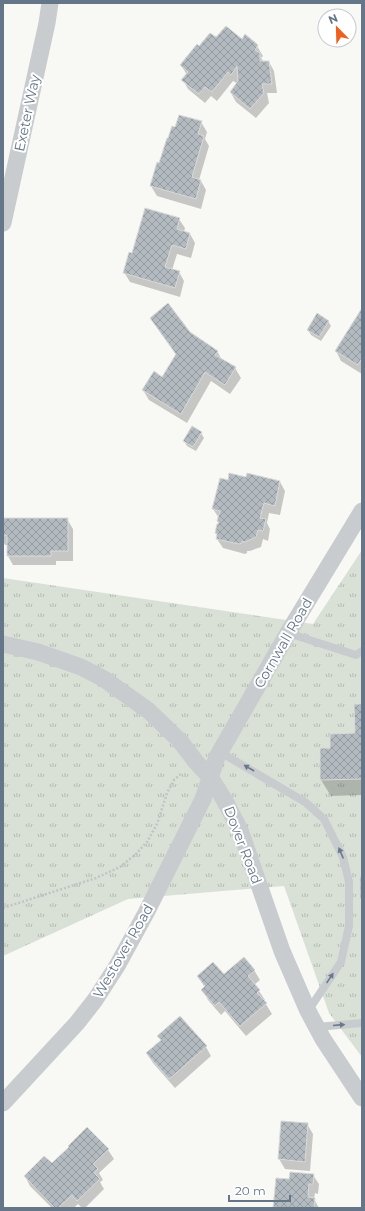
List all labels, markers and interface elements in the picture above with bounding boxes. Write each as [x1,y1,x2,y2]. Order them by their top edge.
north arrow [317,8,357,48]
text: N [326,11,340,27]
street label: Exeter Way [10,72,44,153]
street label: Cornwall Road [250,595,316,691]
one-way arrow [243,765,255,772]
street label: Dover Road [220,804,266,886]
one-way arrow [338,847,344,859]
street label: Westover Road [89,901,157,1001]
one-way arrow [326,972,333,984]
one-way arrow [333,1021,345,1028]
scale bar [229,1177,290,1203]
text: 20 m [235,1183,266,1198]

